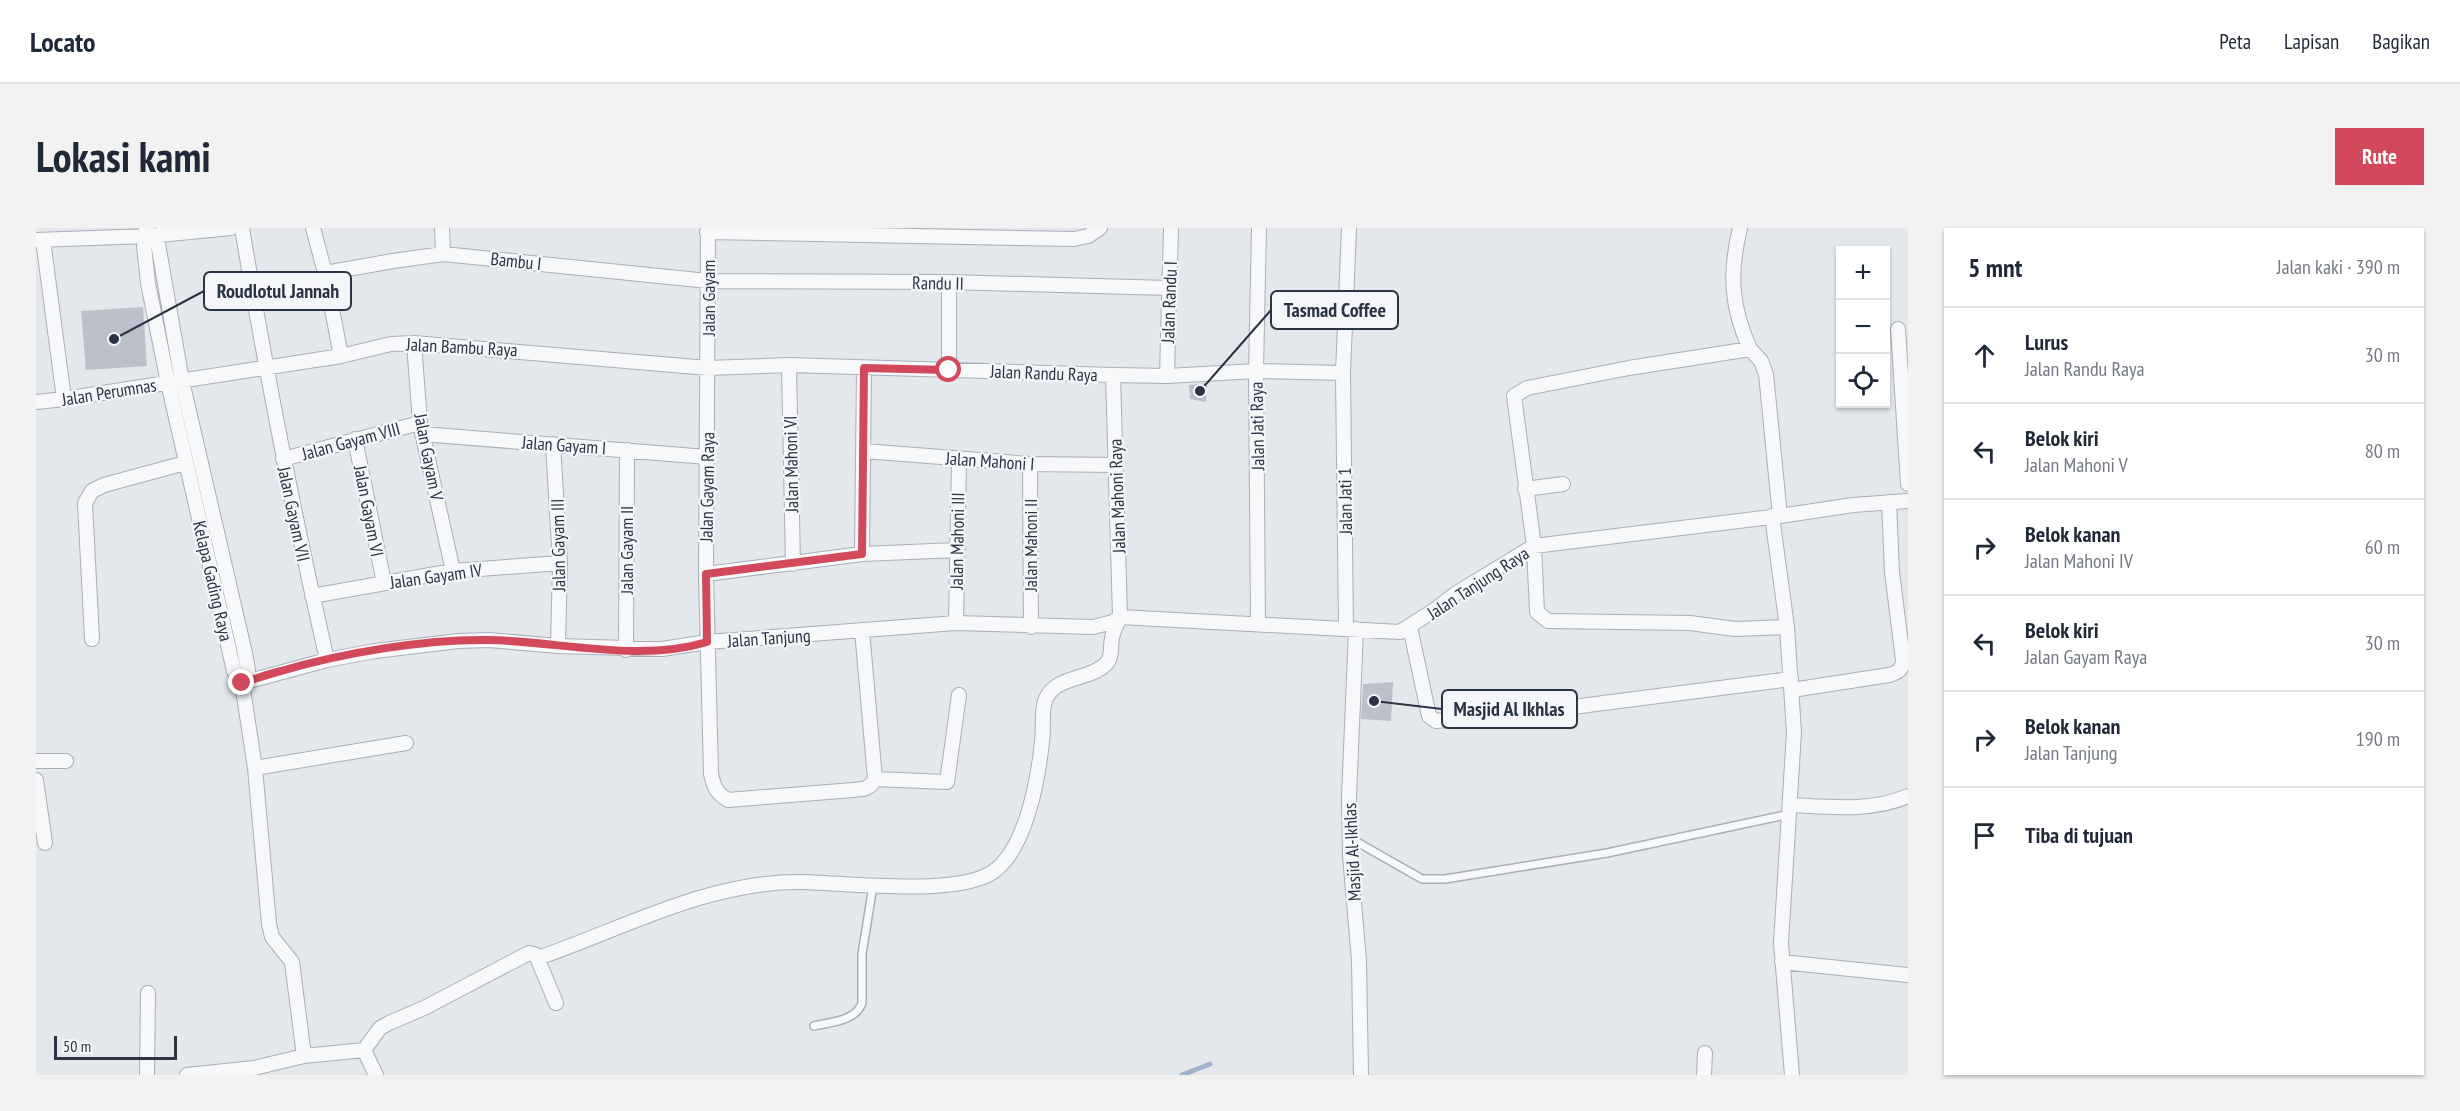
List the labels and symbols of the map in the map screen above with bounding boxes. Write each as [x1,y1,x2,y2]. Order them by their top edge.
street label: Bambu I [489,247,543,275]
street label: Jalan Gayam [697,260,720,337]
street label: Jalan Randu I [1156,261,1182,344]
street label: Randu II [912,271,964,295]
callout: Roudlotul Jannah [204,272,351,310]
text: Roudlotul Jannah [217,278,339,304]
callout: Tasmad Coffee [1271,291,1398,329]
text: Tasmad Coffee [1284,297,1386,323]
street label: Jalan Bambu Raya [405,333,518,361]
route start [935,356,961,382]
street label: Jalan Randu Raya [989,360,1098,386]
street label: Jalan Perumnas [59,373,158,411]
street label: Jalan Jati Raya [1245,381,1269,472]
street label: Jalan Gayam V [409,411,449,503]
street label: Jalan Mahoni VI [779,415,803,514]
street label: Jalan Gayam VIII [298,417,403,465]
street label: Jalan Gayam I [520,431,607,459]
street label: Jalan Gayam Raya [695,432,719,543]
street label: Jalan Mahoni Raya [1104,438,1131,555]
street label: Jalan Mahoni I [944,446,1035,476]
street label: Jalan Gayam VII [273,463,315,564]
street label: Jalan Gayam VI [349,463,389,559]
street label: Jalan Jati 1 [1333,467,1357,536]
street label: Jalan Mahoni III [945,492,969,591]
street label: Jalan Gayam III [546,498,570,593]
street label: Jalan Mahoni II [1019,498,1042,593]
street label: Jalan Gayam II [615,506,638,595]
street label: Kelapa Gading Raya [188,519,238,643]
street label: Jalan Tanjung Raya [1422,542,1533,625]
street label: Jalan Gayam IV [387,558,484,594]
street label: Jalan Tanjung [726,624,811,652]
route end [228,669,254,695]
callout: Masjid Al Ikhlas [1442,690,1577,728]
text: Masjid Al Ikhlas [1454,696,1564,722]
street label: Masjid Al-Ikhlas [1338,802,1366,902]
scale bar [54,1033,177,1060]

